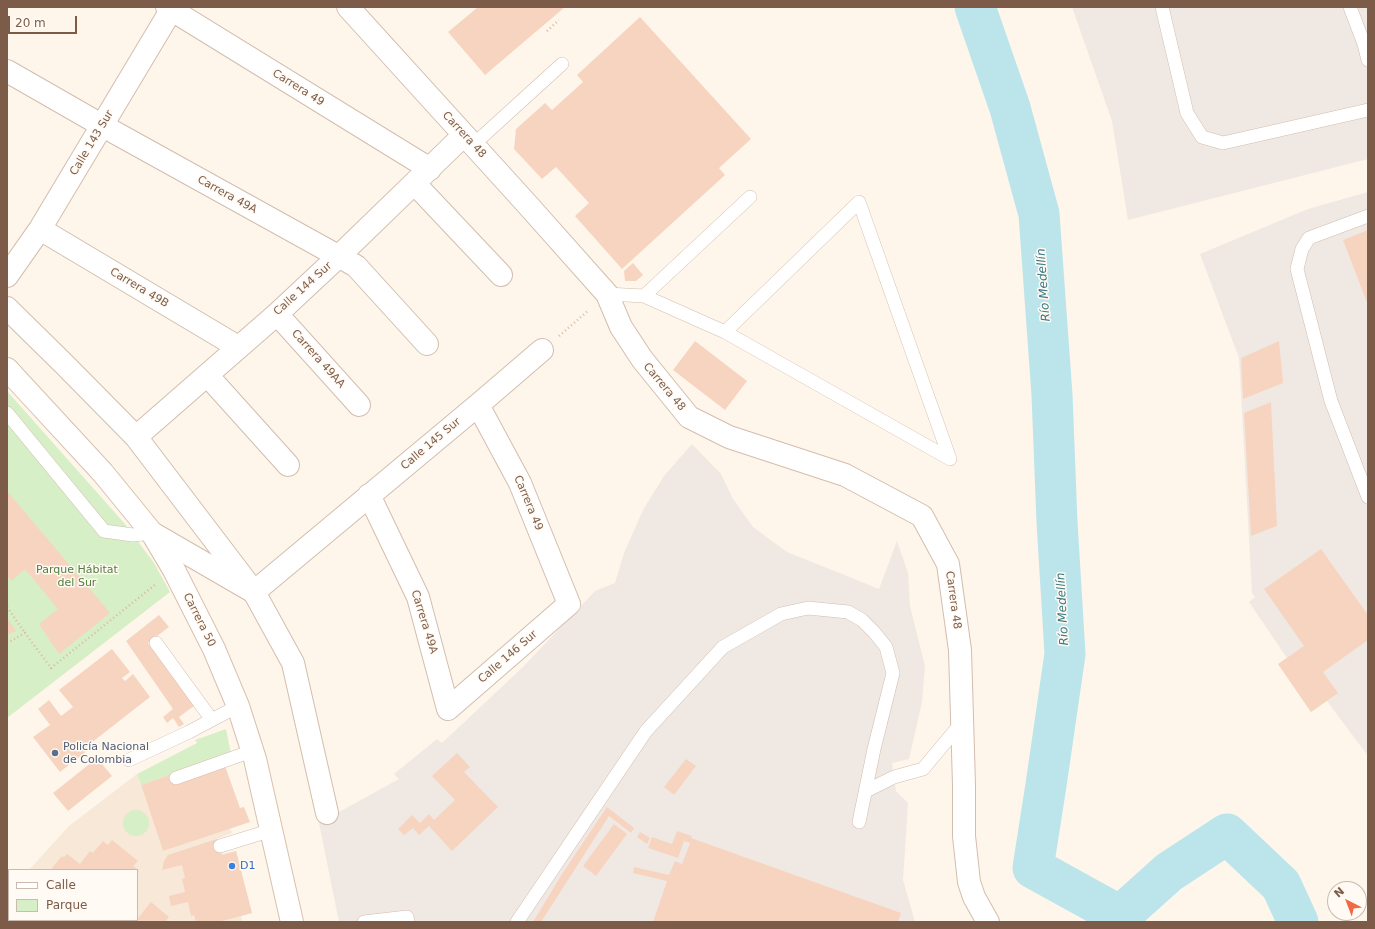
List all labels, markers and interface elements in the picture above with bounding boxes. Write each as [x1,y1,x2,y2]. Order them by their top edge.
scale bar [10,8,79,34]
text: 20 m [15,16,46,30]
street label: Carrera 49 [270,67,326,109]
street label: Calle 143 Sur [67,108,117,178]
street label: Carrera 48 [439,109,489,161]
street label: Carrera 49A [195,173,259,217]
water label: Río Medellín [1034,248,1054,322]
street label: Calle 144 Sur [271,259,335,319]
street label: Carrera 49B [107,265,171,311]
street label: Carrera 49AA [288,327,348,391]
street label: Carrera 48 [640,360,688,414]
street label: Calle 145 Sur [399,415,463,473]
street label: Carrera 49 [510,473,546,533]
park label: Parque Hábitat del Sur [36,563,118,589]
street label: Carrera 48 [942,570,964,630]
water label: Río Medellín [1054,572,1072,646]
street label: Carrera 49A [408,588,440,656]
street label: Carrera 50 [180,591,218,649]
street label: Calle 146 Sur [476,628,540,686]
place label: Policía Nacional de Colombia [63,740,149,766]
marker: Policía Nacional de Colombia [50,748,60,758]
place label: D1 [240,859,255,873]
marker: D1 [227,861,237,871]
legend [8,869,138,921]
text: Calle [46,878,76,892]
north arrow [1327,881,1367,921]
text: N [1332,885,1347,900]
text: Parque [46,898,87,912]

